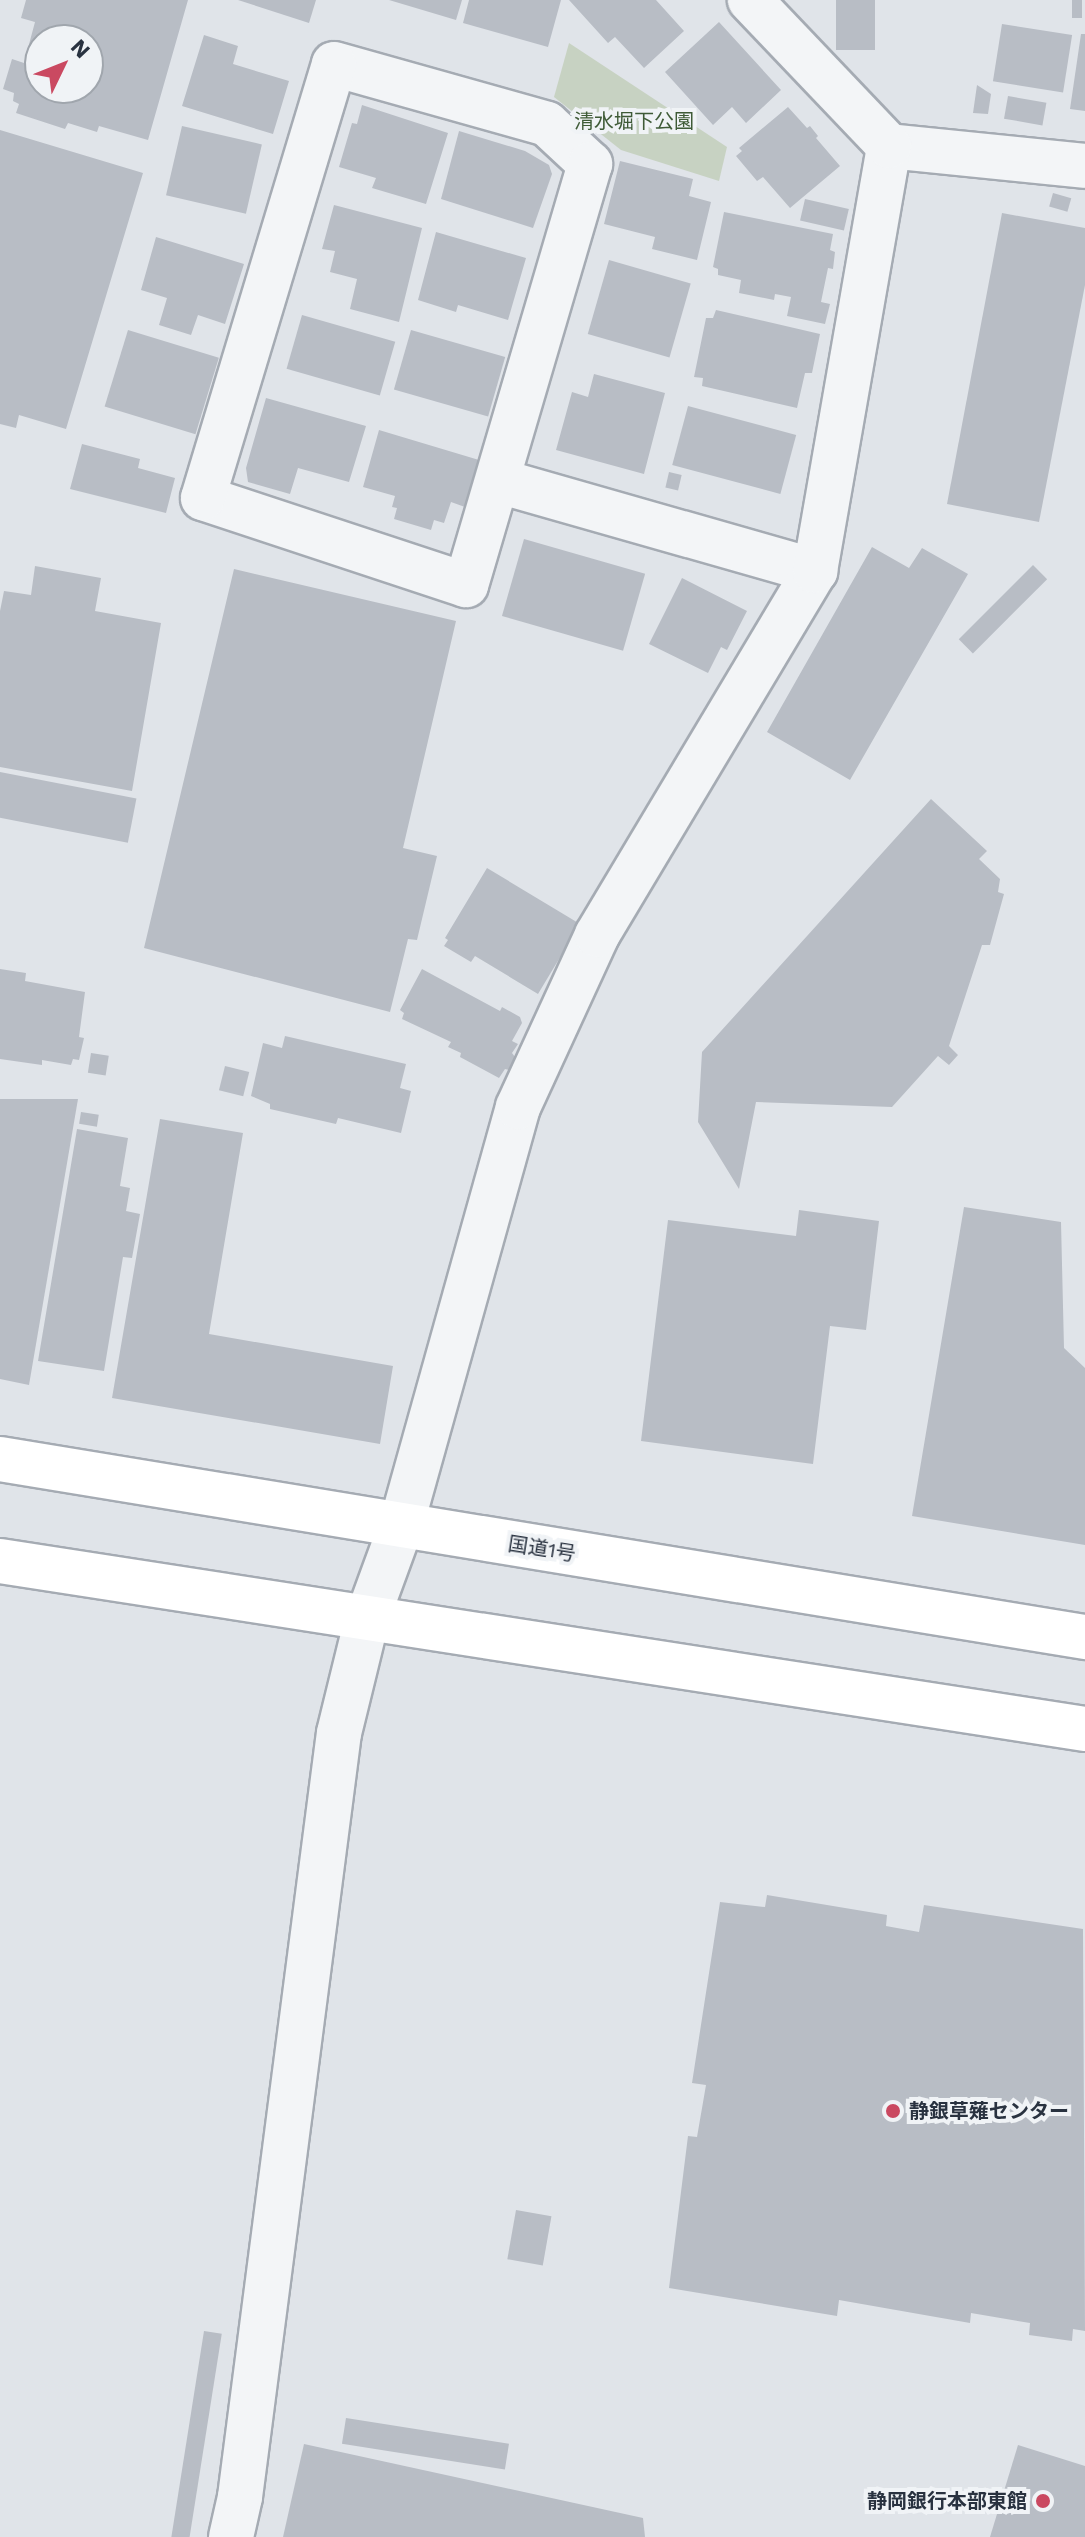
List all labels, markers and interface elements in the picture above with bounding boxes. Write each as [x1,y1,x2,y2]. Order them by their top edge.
north arrow [24,24,104,104]
text: N [66,34,95,63]
park label: 清水堀下公園 [574,109,694,133]
street label: 国道1号 [507,1532,577,1566]
place label: 静銀草薙センター [909,2099,1069,2123]
marker: 静銀草薙センター [884,2102,902,2120]
place label: 静岡銀行本部東館 [867,2489,1027,2513]
marker: 静岡銀行本部東館 [1034,2492,1052,2510]

